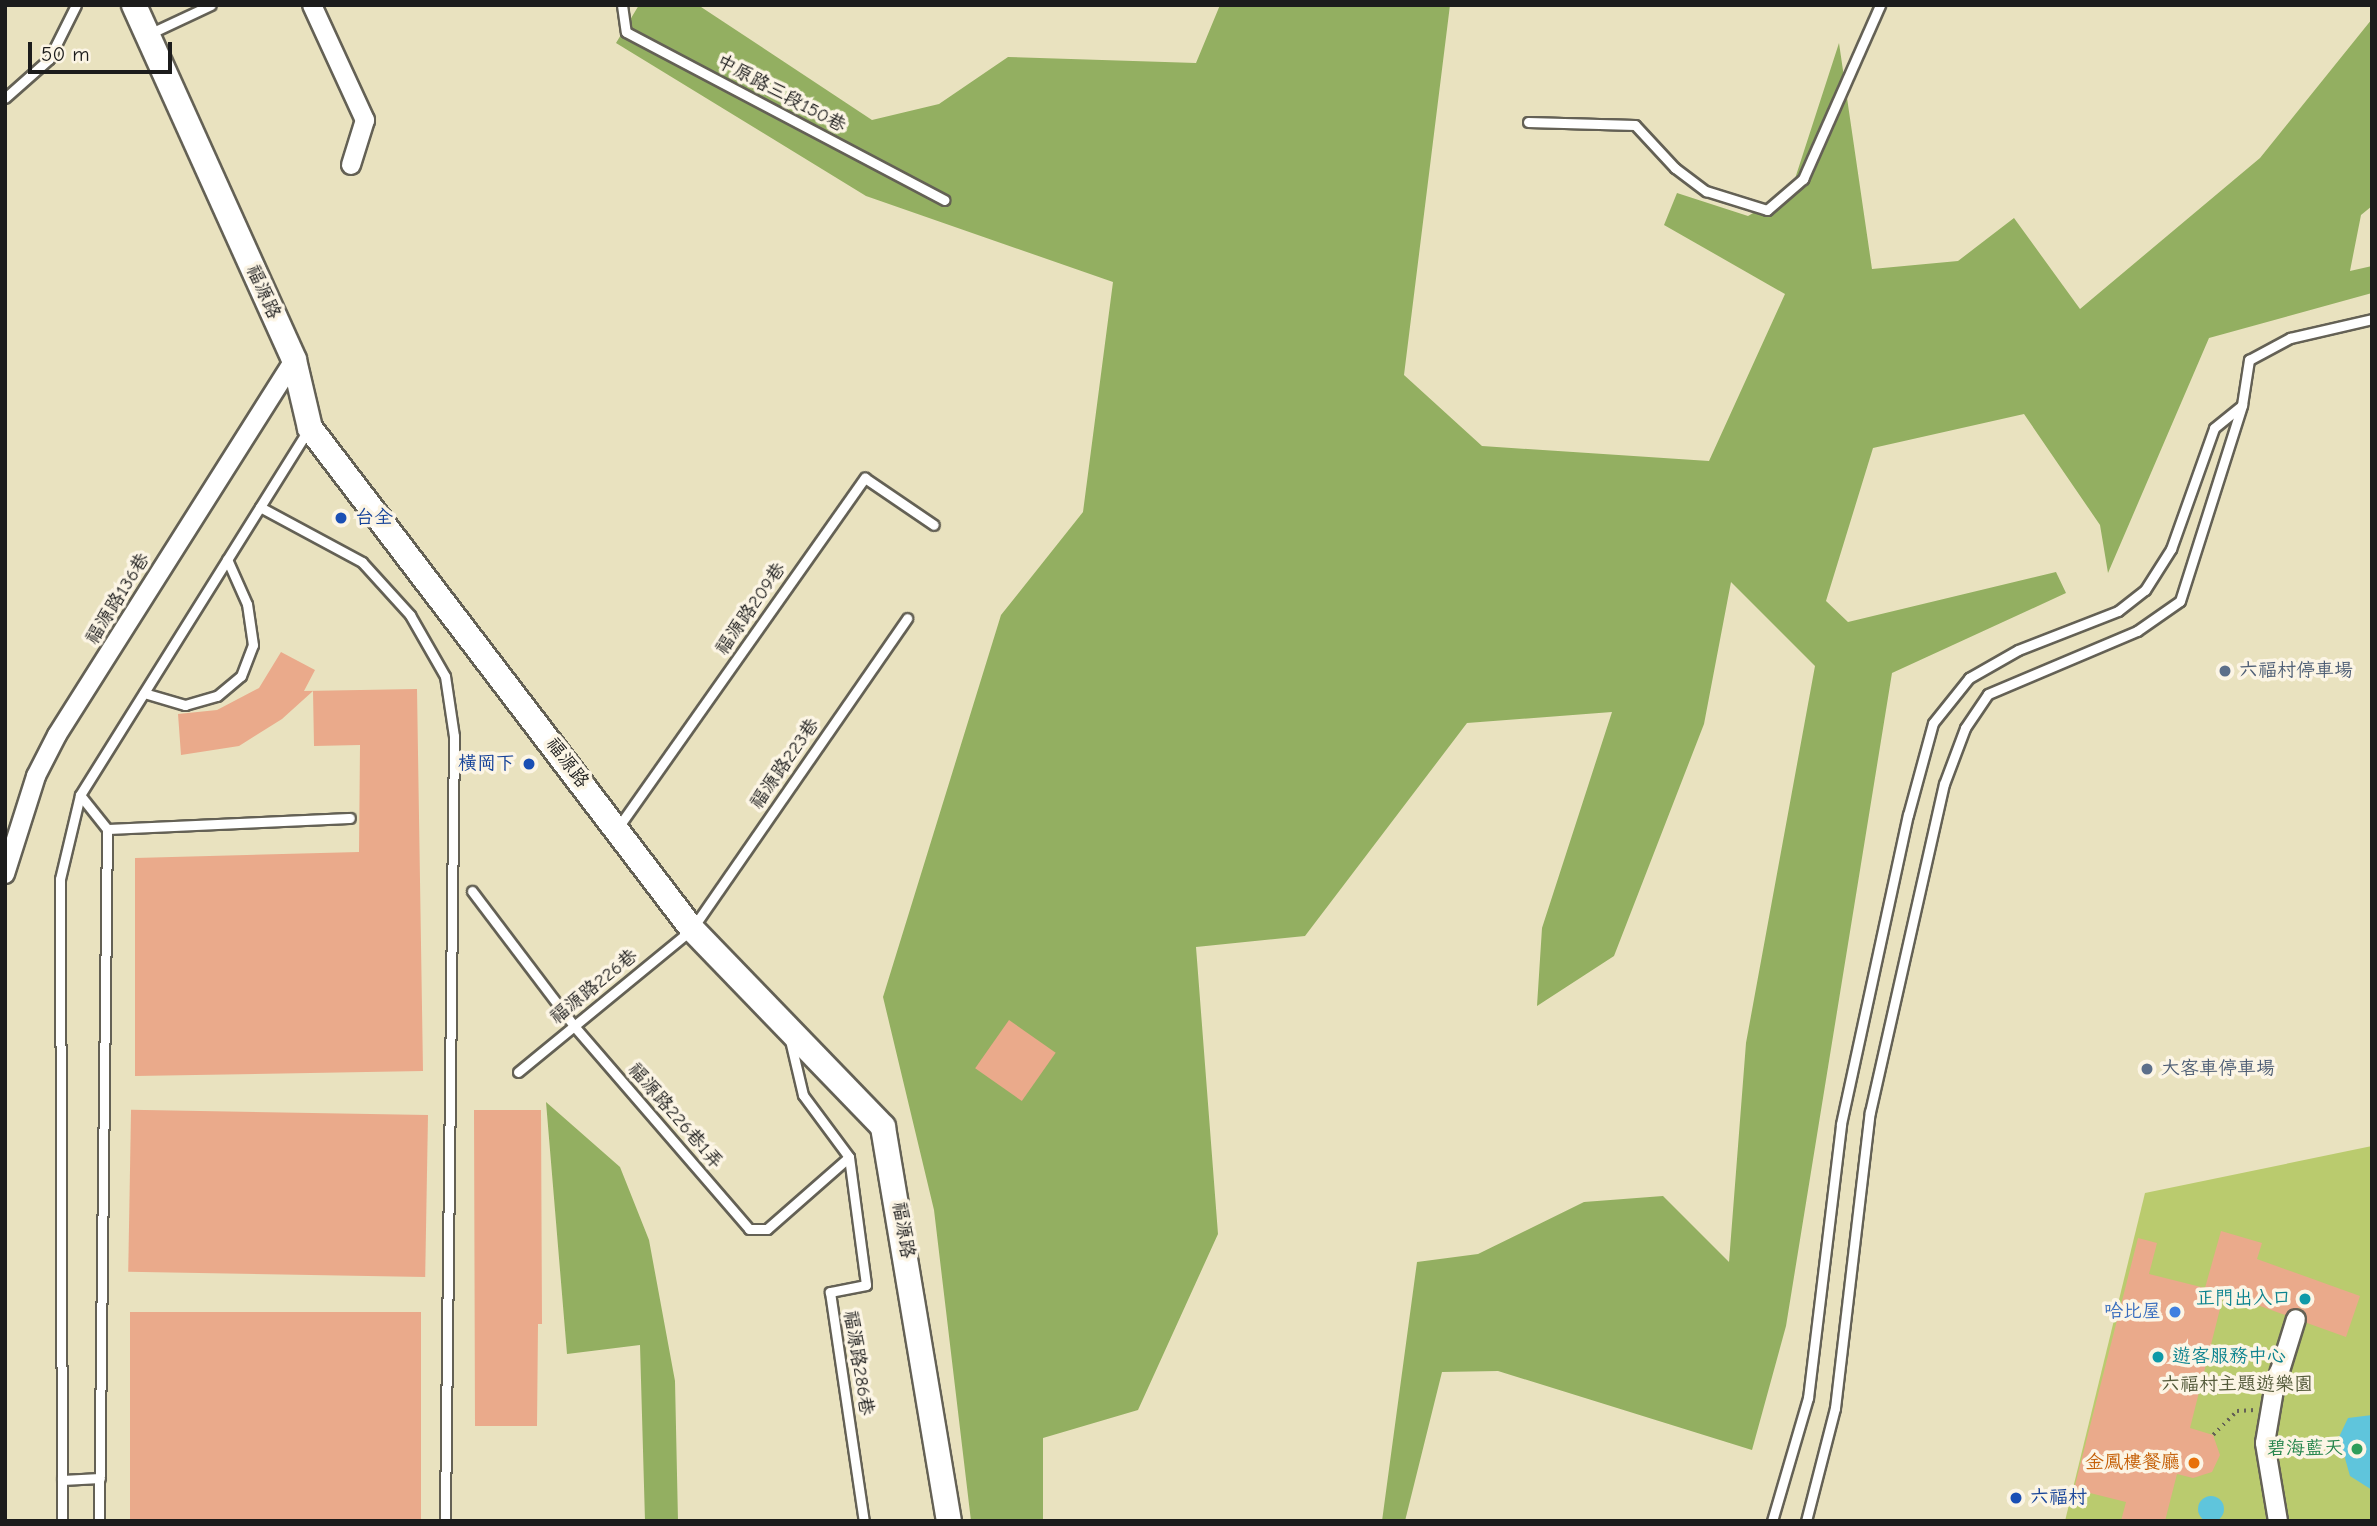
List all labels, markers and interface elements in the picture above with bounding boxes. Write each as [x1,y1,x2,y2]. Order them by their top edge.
scale bar [32,28,175,72]
text: 50 m [41,42,90,66]
street label: 中原路三段150巷 [712,50,850,138]
street label: 福源路 [241,261,285,323]
place label: 台全 [355,507,393,529]
marker: 台全 [333,510,349,526]
street label: 福源路136巷 [81,549,155,649]
street label: 福源路209巷 [711,558,791,660]
place label: 六福村停車場 [2239,660,2353,682]
marker: 六福村停車場 [2217,663,2233,679]
street label: 福源路223巷 [745,714,825,814]
street label: 福源路 [541,733,593,793]
place label: 橫岡下 [458,753,515,775]
marker: 橫岡下 [521,756,537,772]
street label: 福源路226巷 [546,945,642,1029]
street label: 福源路226巷1弄 [623,1058,727,1174]
place label: 大客車停車場 [2161,1058,2275,1080]
marker: 大客車停車場 [2139,1061,2155,1077]
street label: 福源路 [887,1200,919,1260]
place label: 正門出入口 [2196,1288,2291,1310]
marker: 正門出入口 [2297,1291,2313,1307]
place label: 哈比屋 [2104,1301,2161,1323]
marker: 哈比屋 [2167,1304,2183,1320]
street label: 福源路286巷 [838,1309,878,1417]
place label: 遊客服務中心 [2172,1346,2286,1368]
marker: 遊客服務中心 [2150,1349,2166,1365]
park label: 六福村主題遊樂園 [2161,1374,2313,1396]
place label: 碧海藍天 [2267,1438,2343,1460]
marker: 碧海藍天 [2349,1441,2365,1457]
place label: 金鳳樓餐廳 [2085,1452,2180,1474]
marker: 金鳳樓餐廳 [2186,1455,2202,1471]
place label: 六福村 [2030,1487,2087,1509]
marker: 六福村 [2008,1490,2024,1506]

